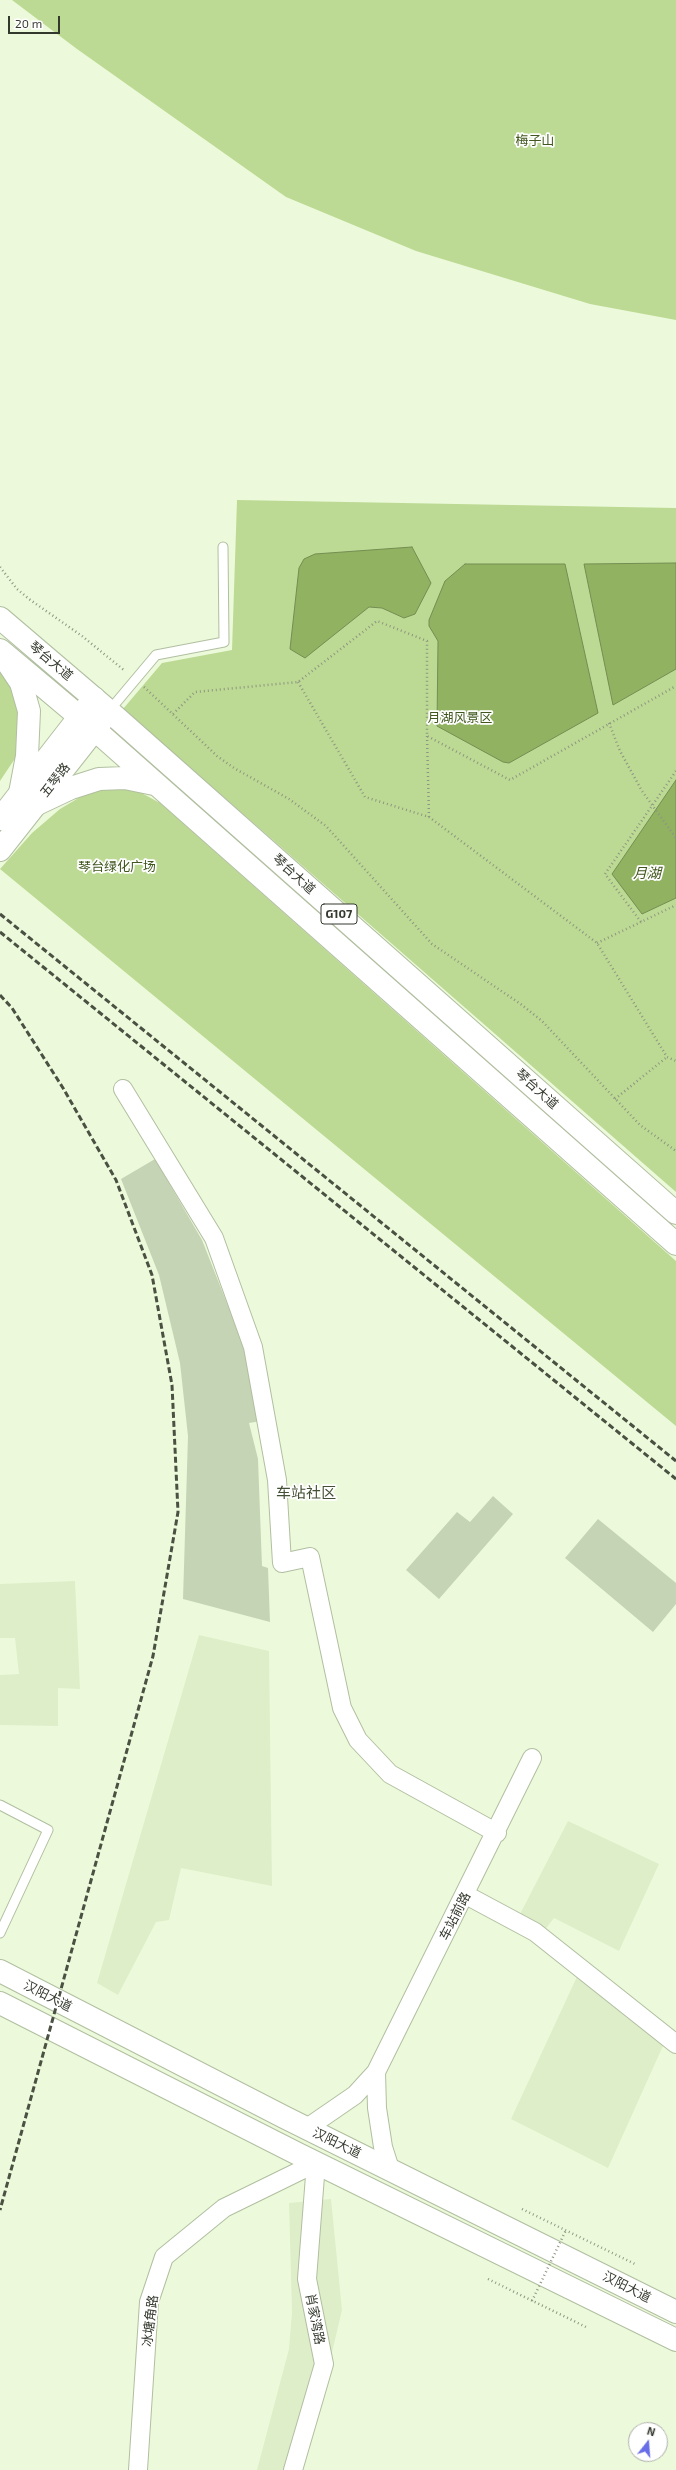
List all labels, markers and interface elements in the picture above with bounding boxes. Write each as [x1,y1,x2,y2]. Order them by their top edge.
scale bar [10,8,62,34]
text: 20 m [15,16,42,30]
park label: 梅子山 [516,133,554,149]
street label: 琴台大道 [26,638,76,684]
park label: 月湖风景区 [428,710,492,726]
street label: 五琴路 [37,760,73,800]
street label: 琴台大道 [269,851,319,897]
park label: 琴台绿化广场 [78,859,156,875]
water label: 月湖 [633,865,661,881]
road number: G107 [321,904,357,924]
street label: 琴台大道 [512,1066,562,1112]
district label: 车站社区 [276,1484,336,1502]
street label: 车站前路 [436,1889,474,1943]
street label: 汉阳大道 [21,1977,75,2015]
street label: 汉阳大道 [310,2125,364,2161]
street label: 汉阳大道 [600,2268,654,2306]
street label: 肖家湾路 [302,2292,328,2346]
street label: 冰塘角路 [139,2294,161,2348]
north arrow [628,2422,668,2462]
text: N [646,2424,657,2438]

